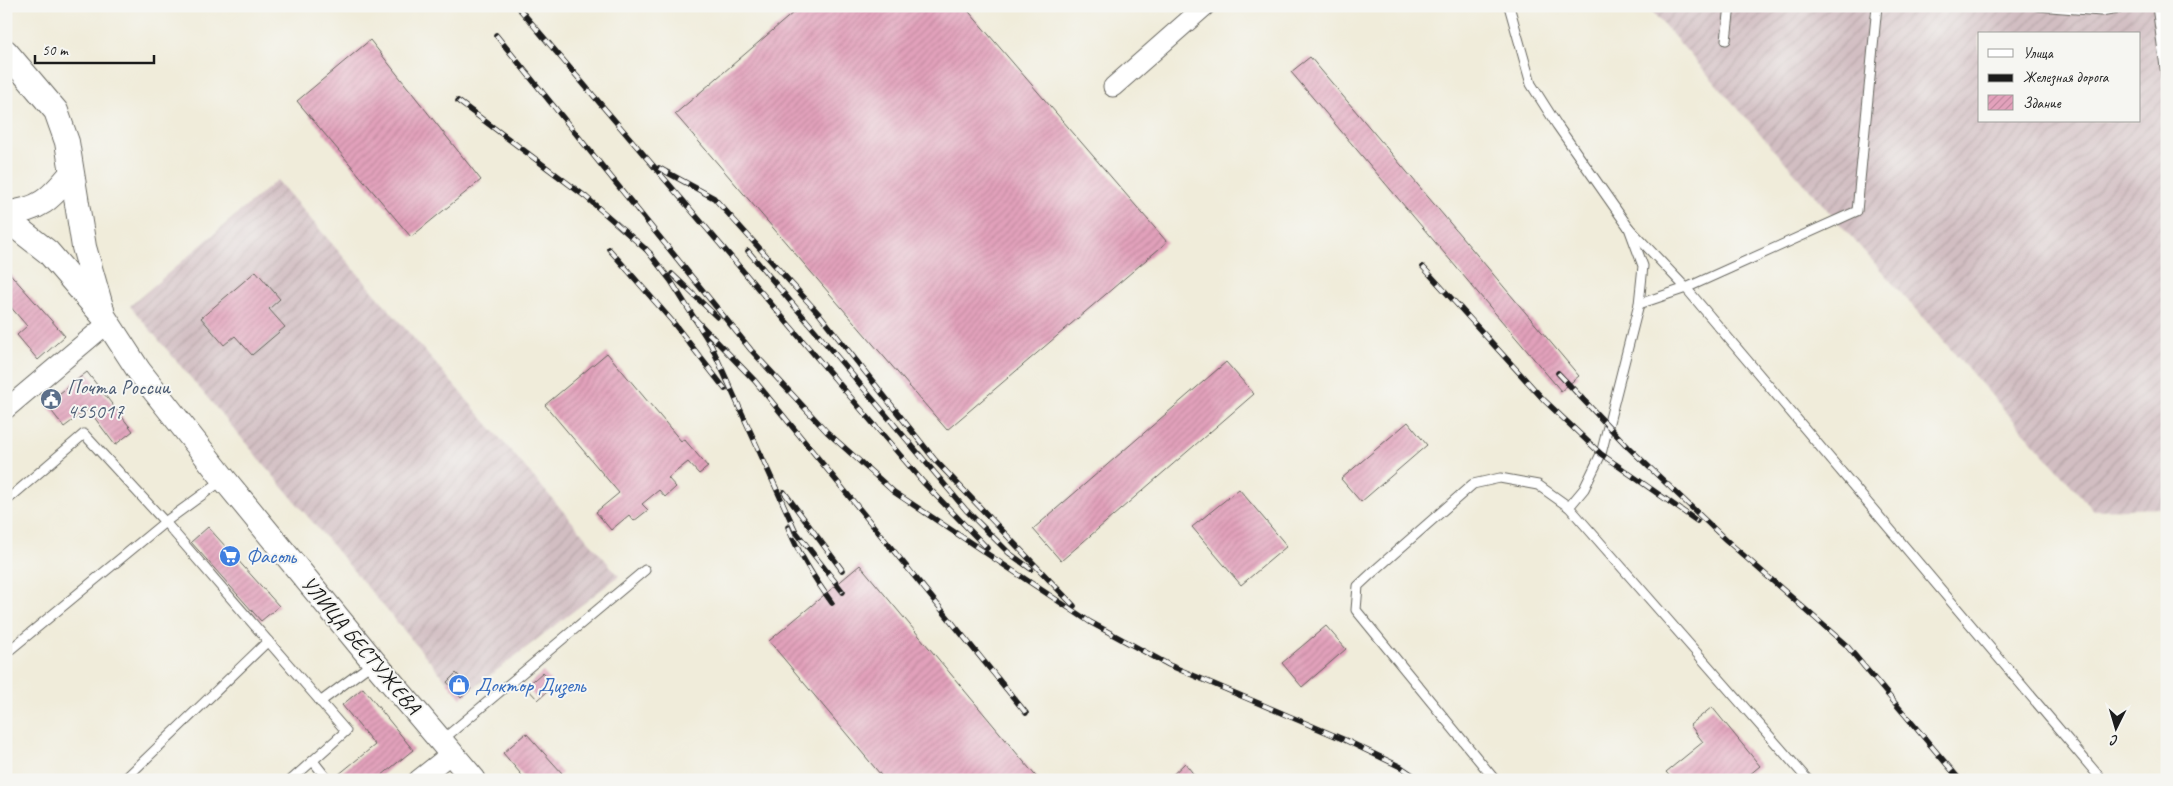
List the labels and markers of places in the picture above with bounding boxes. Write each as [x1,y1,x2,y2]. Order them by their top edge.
place label: Почта России 455017 [67,374,172,424]
public building icon: Почта России 455017 [39,387,63,411]
place label: Фасоль [246,543,298,569]
supermarket icon: Фасоль [218,544,242,568]
place label: Доктор Дизель [475,672,587,699]
shop icon: Доктор Дизель [447,673,471,697]

